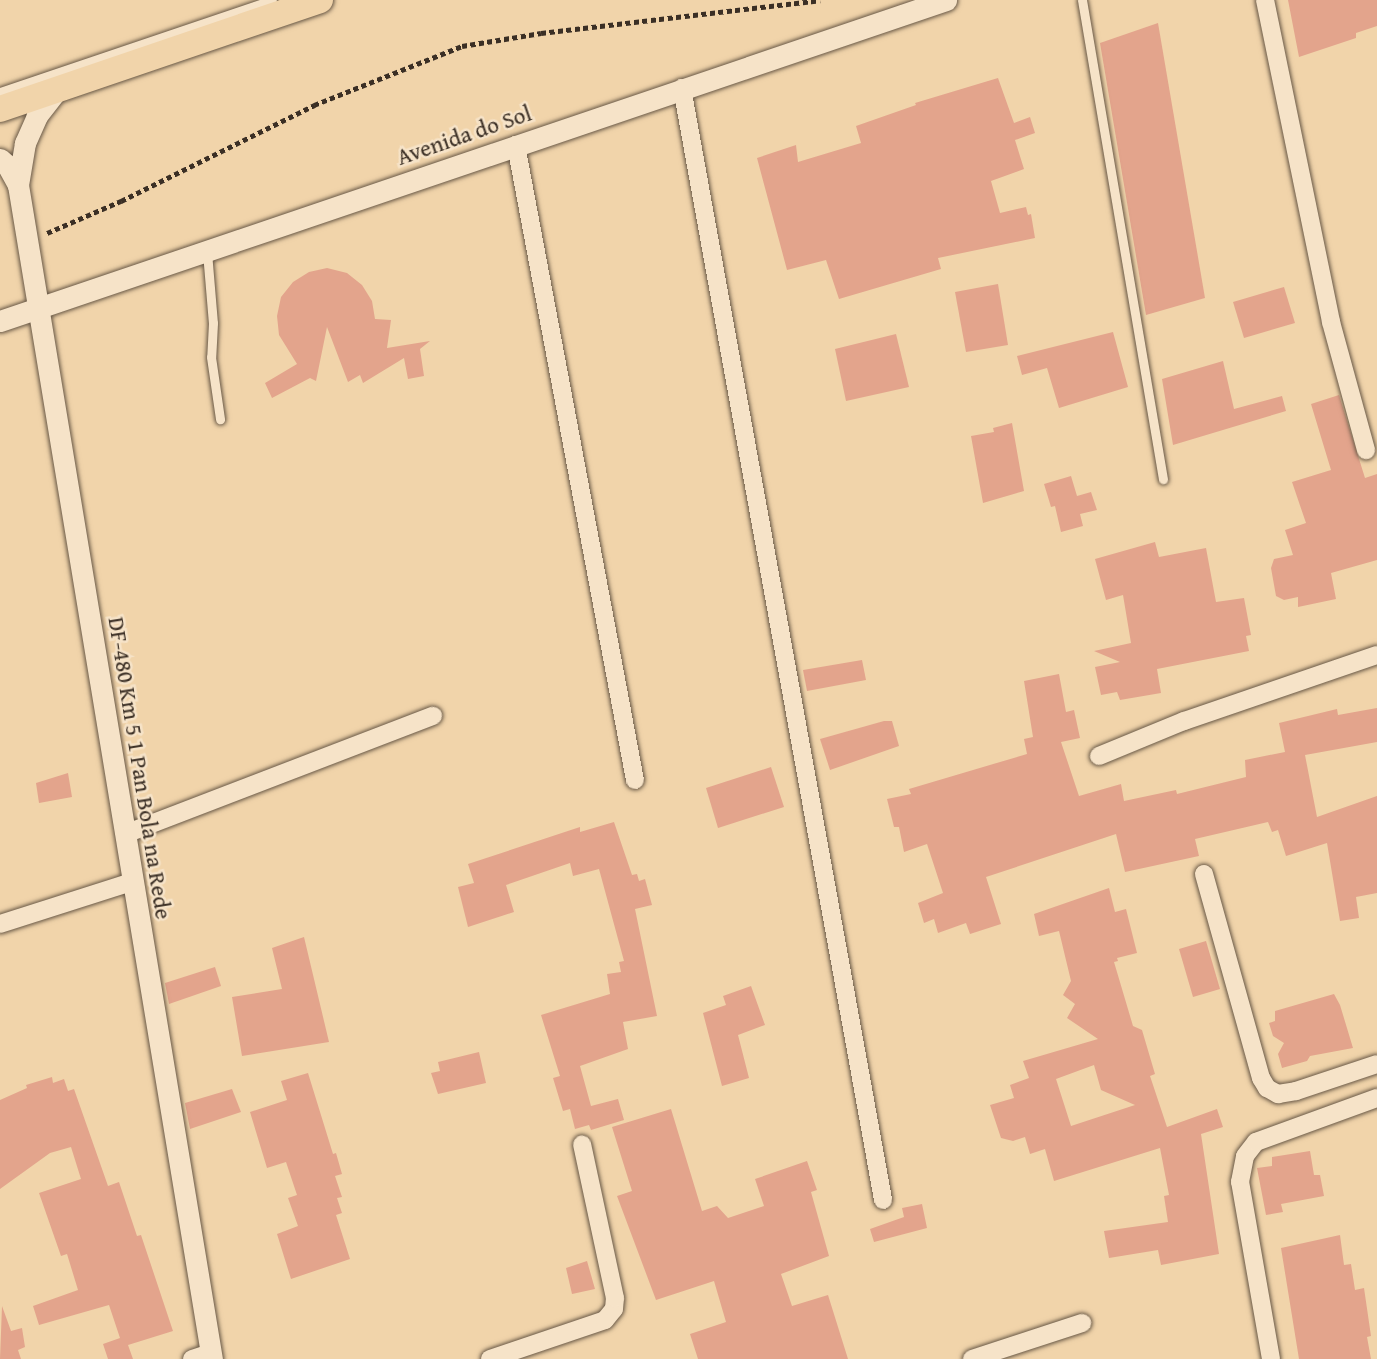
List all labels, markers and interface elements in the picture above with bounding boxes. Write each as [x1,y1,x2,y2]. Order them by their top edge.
street label: Avenida do Sol [393,99,535,171]
street label: DF-480 Km 5 1 Pan Bola na Rede [102,615,178,921]

